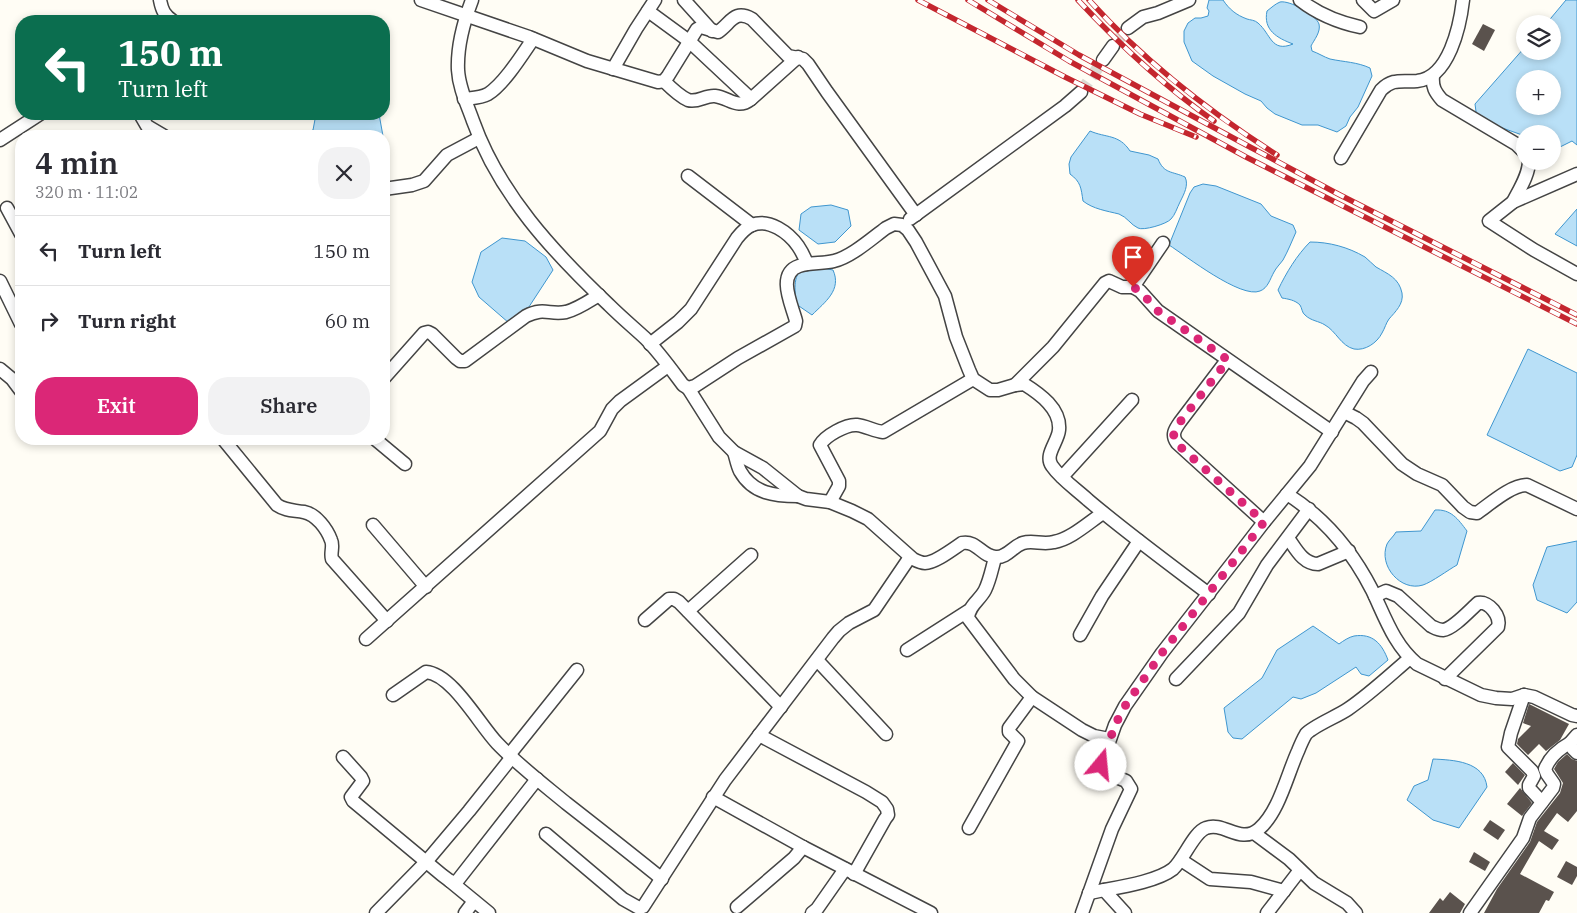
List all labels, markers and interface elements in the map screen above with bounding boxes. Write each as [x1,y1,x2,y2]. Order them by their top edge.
map controls [1516,15,1561,170]
button: layers [1516,15,1561,60]
text: 150 m [118,30,223,76]
icon: left [35,35,100,100]
button: + [1516,70,1561,115]
text: Turn left [118,74,208,103]
button: − [1516,125,1561,170]
text: 4 min [35,143,118,182]
button: close [318,147,370,199]
text: 320 m · 11:02 [35,182,138,202]
pin [1112,236,1154,287]
icon: left [35,237,63,265]
text: Turn left [78,239,161,263]
text: 150 m [313,239,370,263]
icon: arrive [1119,243,1147,271]
icon: right [35,307,63,335]
text: Turn right [78,309,176,333]
text: 60 m [325,309,370,333]
button: Exit [35,377,198,435]
button: Share [208,377,370,435]
position arrow [1074,738,1126,790]

